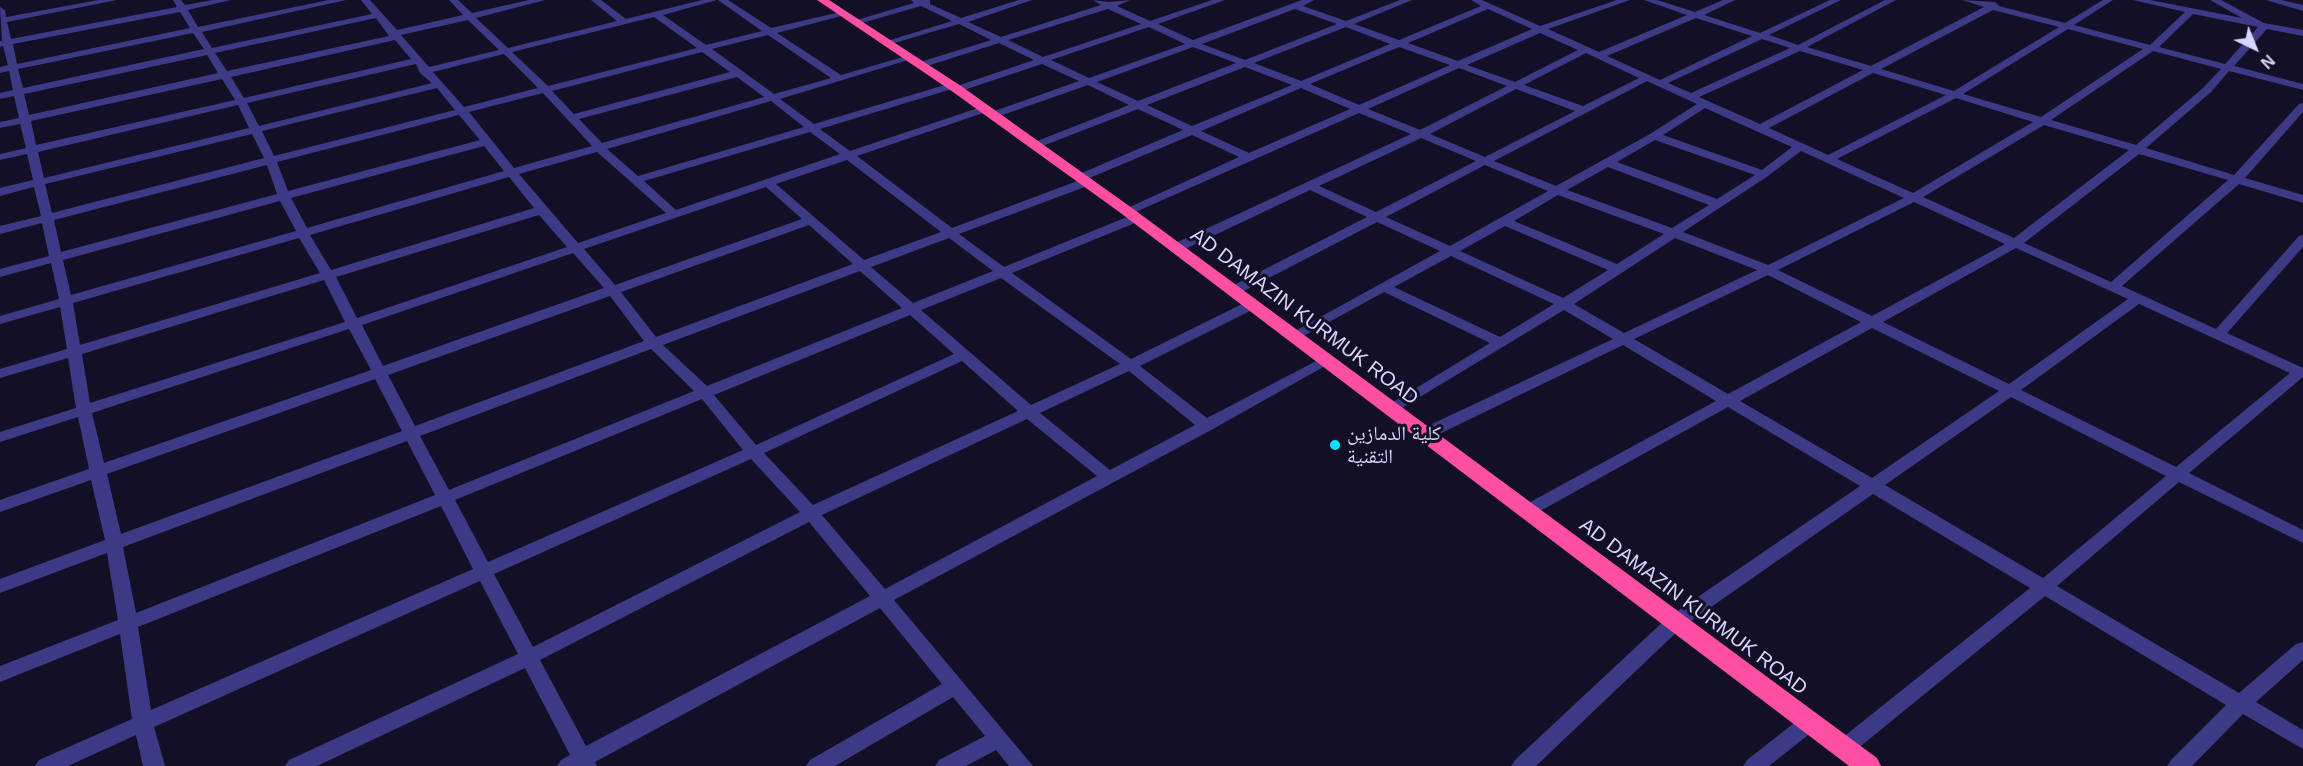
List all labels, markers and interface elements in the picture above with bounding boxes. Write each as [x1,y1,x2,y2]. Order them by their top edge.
north arrow [2225,18,2285,78]
text: N [2258,51,2278,72]
street label: AD DAMAZIN KURMUK ROAD [1185,223,1423,411]
place label: كلية الدمازين التقنية [1347,422,1441,469]
marker: كلية الدمازين التقنية [1328,438,1342,452]
street label: AD DAMAZIN KURMUK ROAD [1574,513,1812,701]

